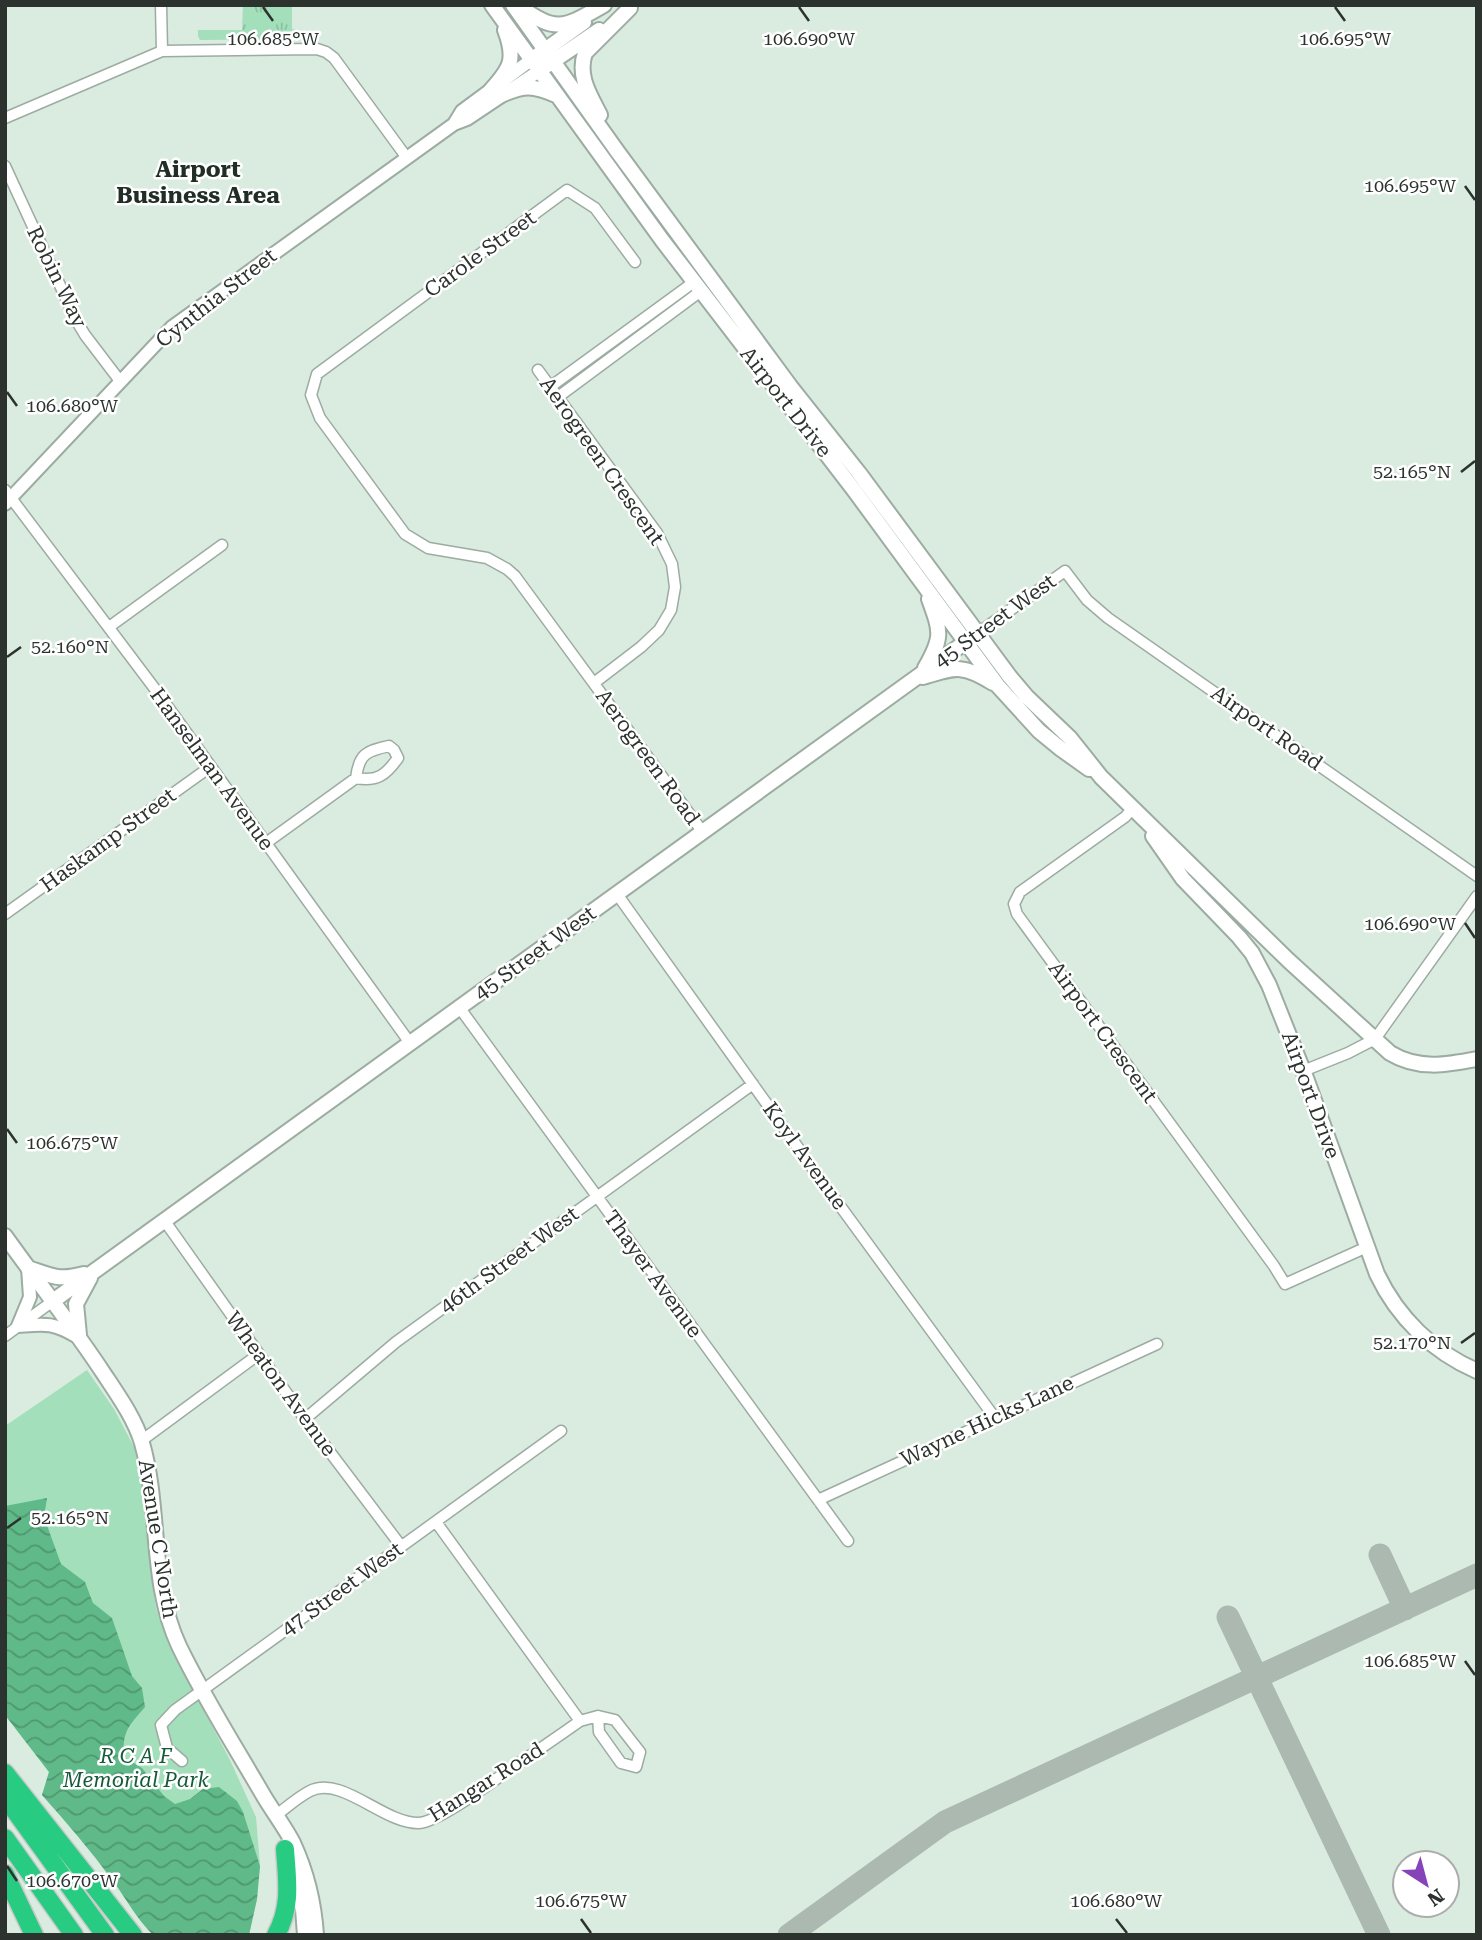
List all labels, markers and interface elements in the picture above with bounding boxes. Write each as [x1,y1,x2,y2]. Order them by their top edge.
text: 106.685°W [227,28,320,49]
text: 106.690°W [763,28,856,49]
text: 106.695°W [1299,28,1392,49]
district label: Airport Business Area [116,156,280,209]
text: 106.695°W [1364,175,1457,196]
street label: Carole Street [420,206,540,302]
street label: Robin Way [22,222,92,332]
street label: Cynthia Street [151,243,281,352]
street label: Airport Drive [735,342,837,462]
street label: Aerogreen Crescent [535,372,669,550]
text: 106.680°W [26,395,119,416]
text: 52.165°N [1373,461,1451,482]
street label: 45 Street West [930,569,1060,673]
text: 52.160°N [31,636,109,657]
street label: Airport Road [1207,681,1328,776]
street label: Hanselman Avenue [145,683,279,855]
street label: Aerogreen Road [591,685,705,830]
street label: Haskamp Street [36,783,180,897]
street label: 45 Street West [470,901,600,1005]
text: 106.690°W [1364,913,1457,934]
street label: Airport Crescent [1044,957,1162,1107]
street label: Airport Drive [1277,1028,1345,1162]
street label: Koyl Avenue [758,1098,852,1214]
text: 106.675°W [26,1132,119,1153]
street label: 46th Street West [435,1202,583,1318]
street label: Thayer Avenue [599,1206,707,1342]
street label: Wheaton Avenue [221,1307,341,1461]
text: 52.170°N [1373,1332,1451,1353]
street label: Wayne Hicks Lane [897,1370,1077,1472]
street label: Avenue C North [134,1458,182,1621]
text: 52.165°N [31,1507,109,1528]
street label: 47 Street West [277,1537,407,1641]
text: 106.685°W [1364,1650,1457,1671]
street label: Hangar Road [424,1737,548,1827]
park label: R C A F Memorial Park [62,1744,210,1792]
north arrow [1391,1849,1461,1919]
text: 106.670°W [26,1870,119,1891]
text: N [1423,1884,1448,1911]
text: 106.675°W [535,1890,628,1911]
text: 106.680°W [1070,1890,1163,1911]

